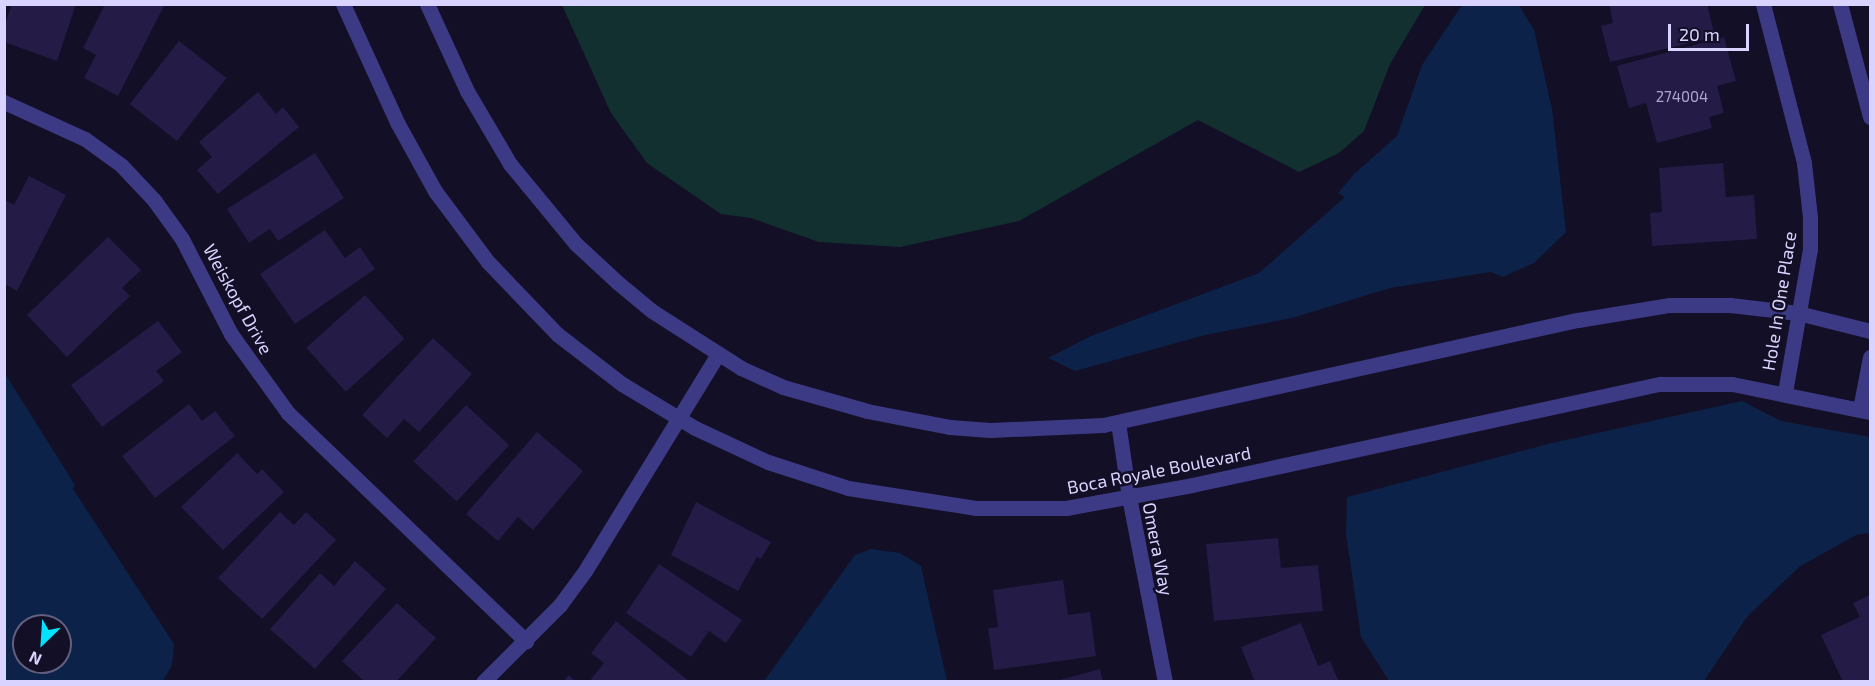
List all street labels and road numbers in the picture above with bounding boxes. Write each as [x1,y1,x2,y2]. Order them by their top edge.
street label: Hole In One Place [1757,230,1801,372]
street label: Weiskopf Drive [199,240,277,358]
street label: Boca Royale Boulevard [1065,442,1253,498]
street label: Omera Way [1138,500,1178,598]

